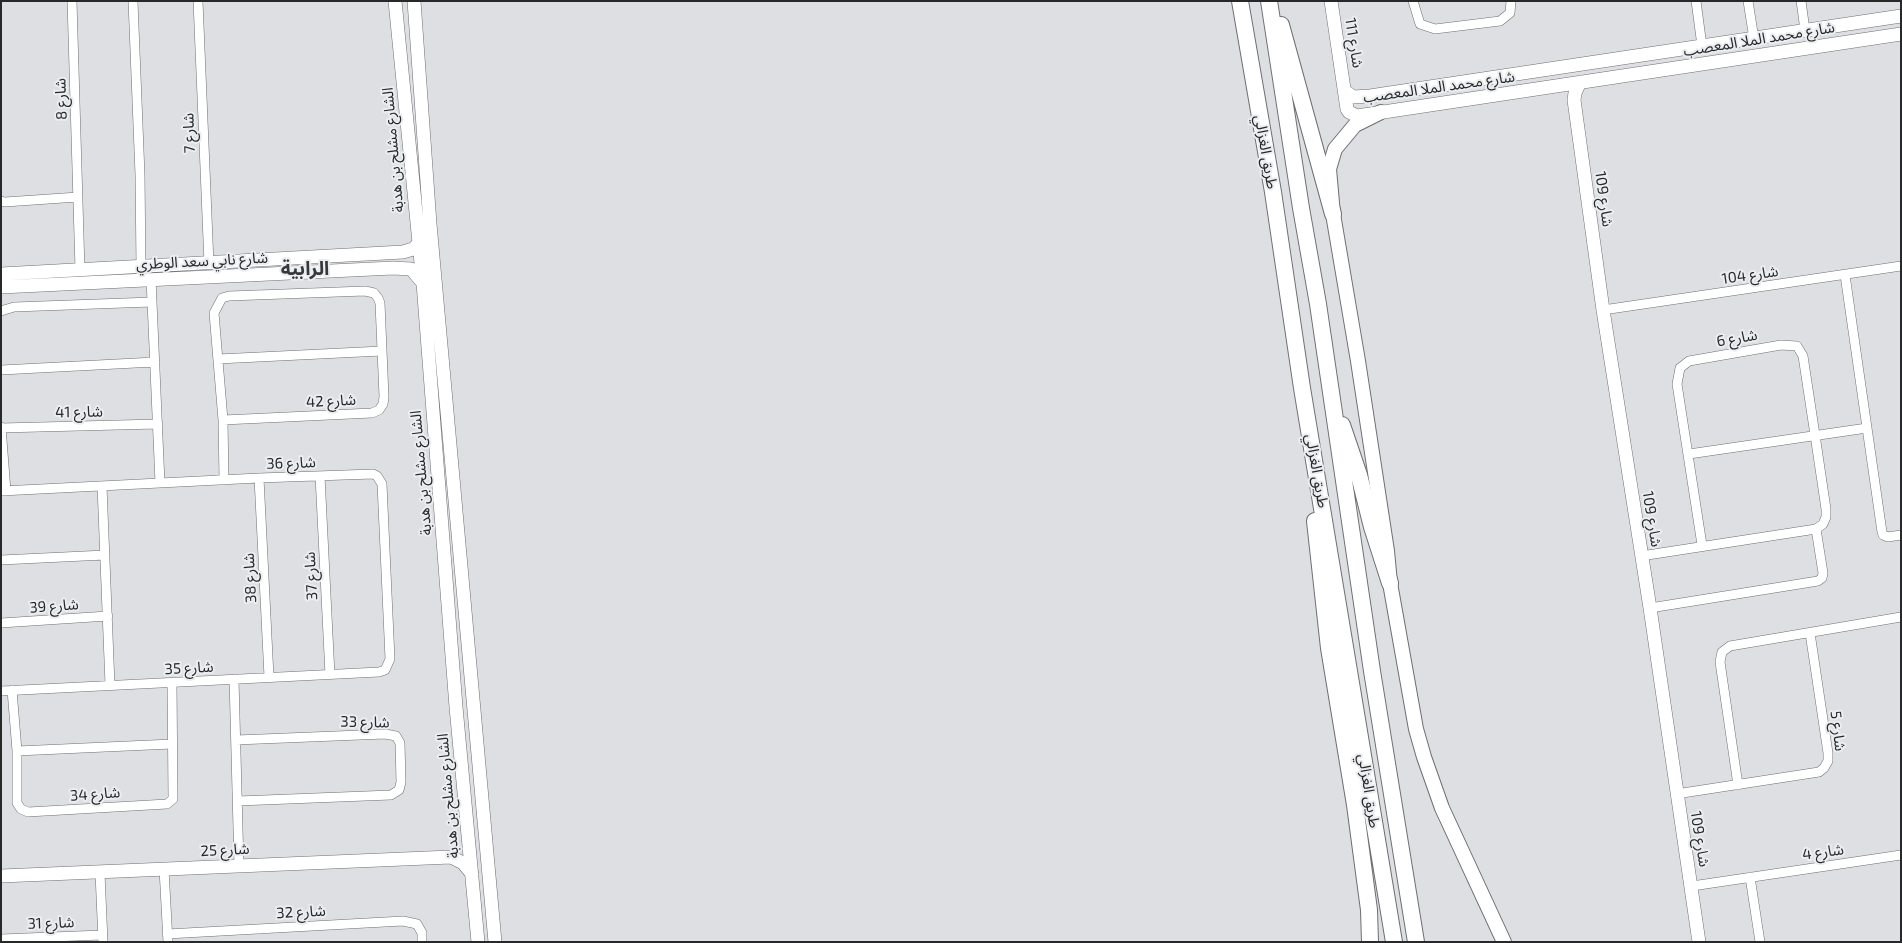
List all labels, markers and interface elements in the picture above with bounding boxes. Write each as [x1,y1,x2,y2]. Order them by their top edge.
street label: شارع 111 [1341,17,1367,69]
street label: شارع محمد الملا المعصب [1682,18,1836,60]
street label: شارع محمد الملا المعصب [1362,67,1516,107]
street label: شارع 8 [51,78,71,120]
street label: الشارع مشلح بن هدبة [379,87,407,213]
street label: شارع 7 [179,113,199,153]
street label: طريق الغزالي [1251,114,1281,190]
street label: شارع 109 [1591,170,1617,228]
street label: شارع نابي سعد الوطري [135,249,269,273]
district label: الرابية [281,258,329,280]
street label: شارع 104 [1721,262,1779,288]
street label: شارع 6 [1715,326,1759,350]
street label: شارع 42 [305,391,357,411]
street label: شارع 41 [55,403,103,421]
street label: الشارع مشلح بن هدبة [407,410,435,536]
street label: طريق الغزالي [1302,433,1332,509]
street label: شارع 36 [266,453,316,473]
street label: شارع 109 [1639,490,1665,548]
street label: شارع 37 [301,551,321,601]
street label: شارع 38 [240,553,260,603]
street label: شارع 39 [29,595,79,617]
street label: شارع 35 [164,658,214,678]
street label: شارع 5 [1827,710,1849,752]
street label: شارع 33 [340,713,390,731]
street label: الشارع مشلح بن هدبة [434,733,462,859]
street label: طريق الغزالي [1354,753,1384,829]
street label: شارع 34 [69,783,121,805]
street label: شارع 109 [1687,810,1713,868]
street label: شارع 25 [200,840,250,860]
street label: شارع 4 [1801,840,1845,864]
street label: شارع 32 [276,902,326,922]
street label: شارع 31 [27,913,75,933]

